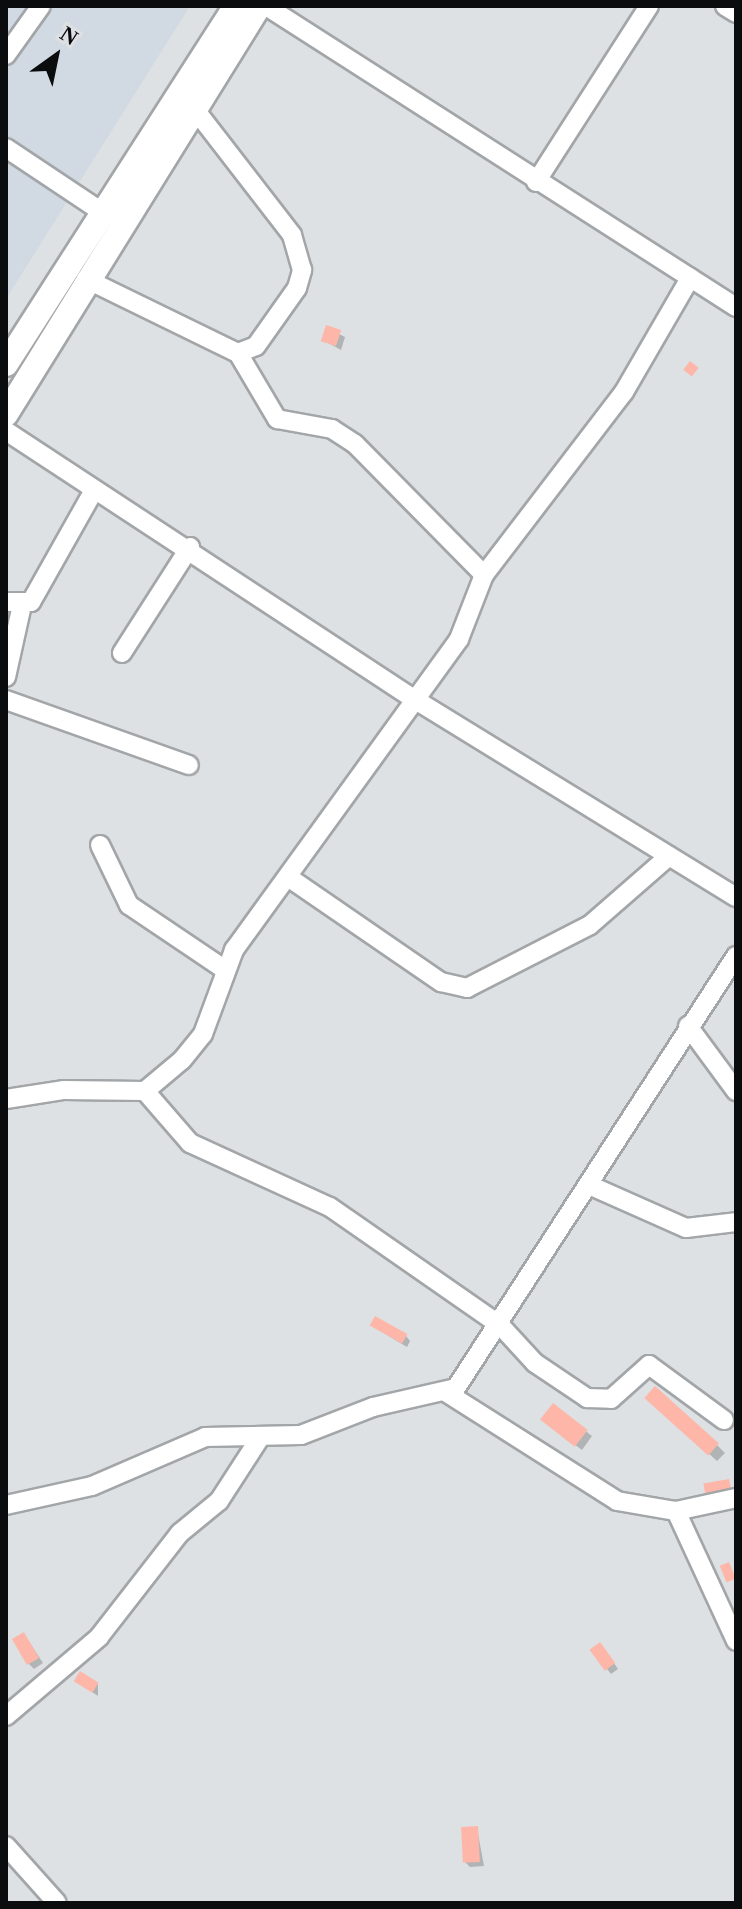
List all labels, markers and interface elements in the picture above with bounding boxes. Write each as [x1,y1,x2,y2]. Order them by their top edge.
north arrow [16,16,96,96]
text: N [56,21,83,50]

